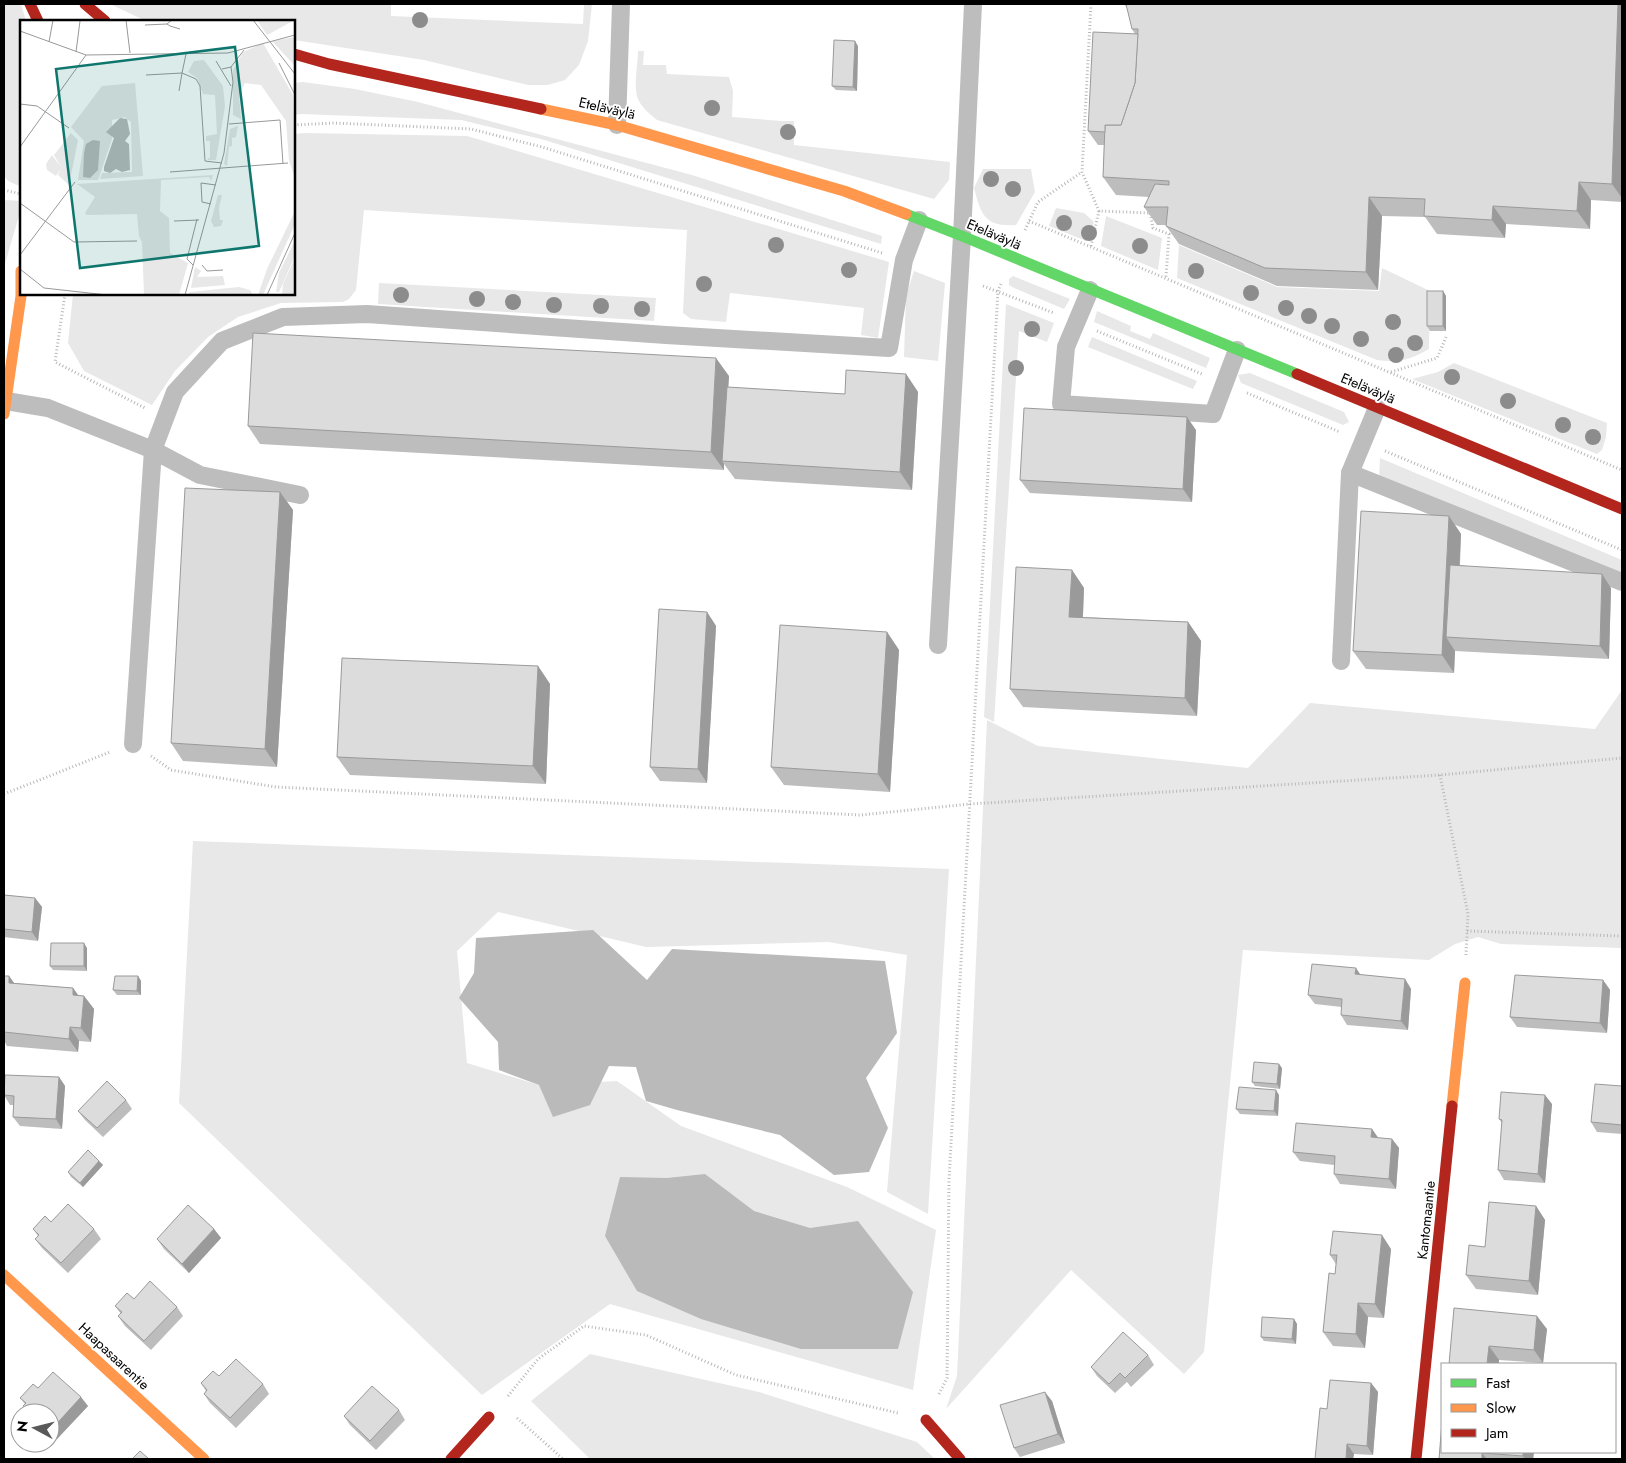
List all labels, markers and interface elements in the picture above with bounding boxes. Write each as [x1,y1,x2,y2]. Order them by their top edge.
inset map [20,20,295,295]
street label: Eteläväylä [577,92,637,124]
street label: Eteläväylä [964,214,1024,254]
street label: Eteläväylä [1338,368,1398,408]
street label: Kantomaantie [1412,1180,1440,1260]
street label: Haapasaarentie [74,1318,154,1394]
legend [1441,1363,1616,1453]
text: Fast [1486,1372,1510,1394]
text: Slow [1486,1397,1517,1419]
north arrow [10,1403,60,1453]
text: N [11,1420,33,1433]
text: Jam [1484,1422,1509,1444]

